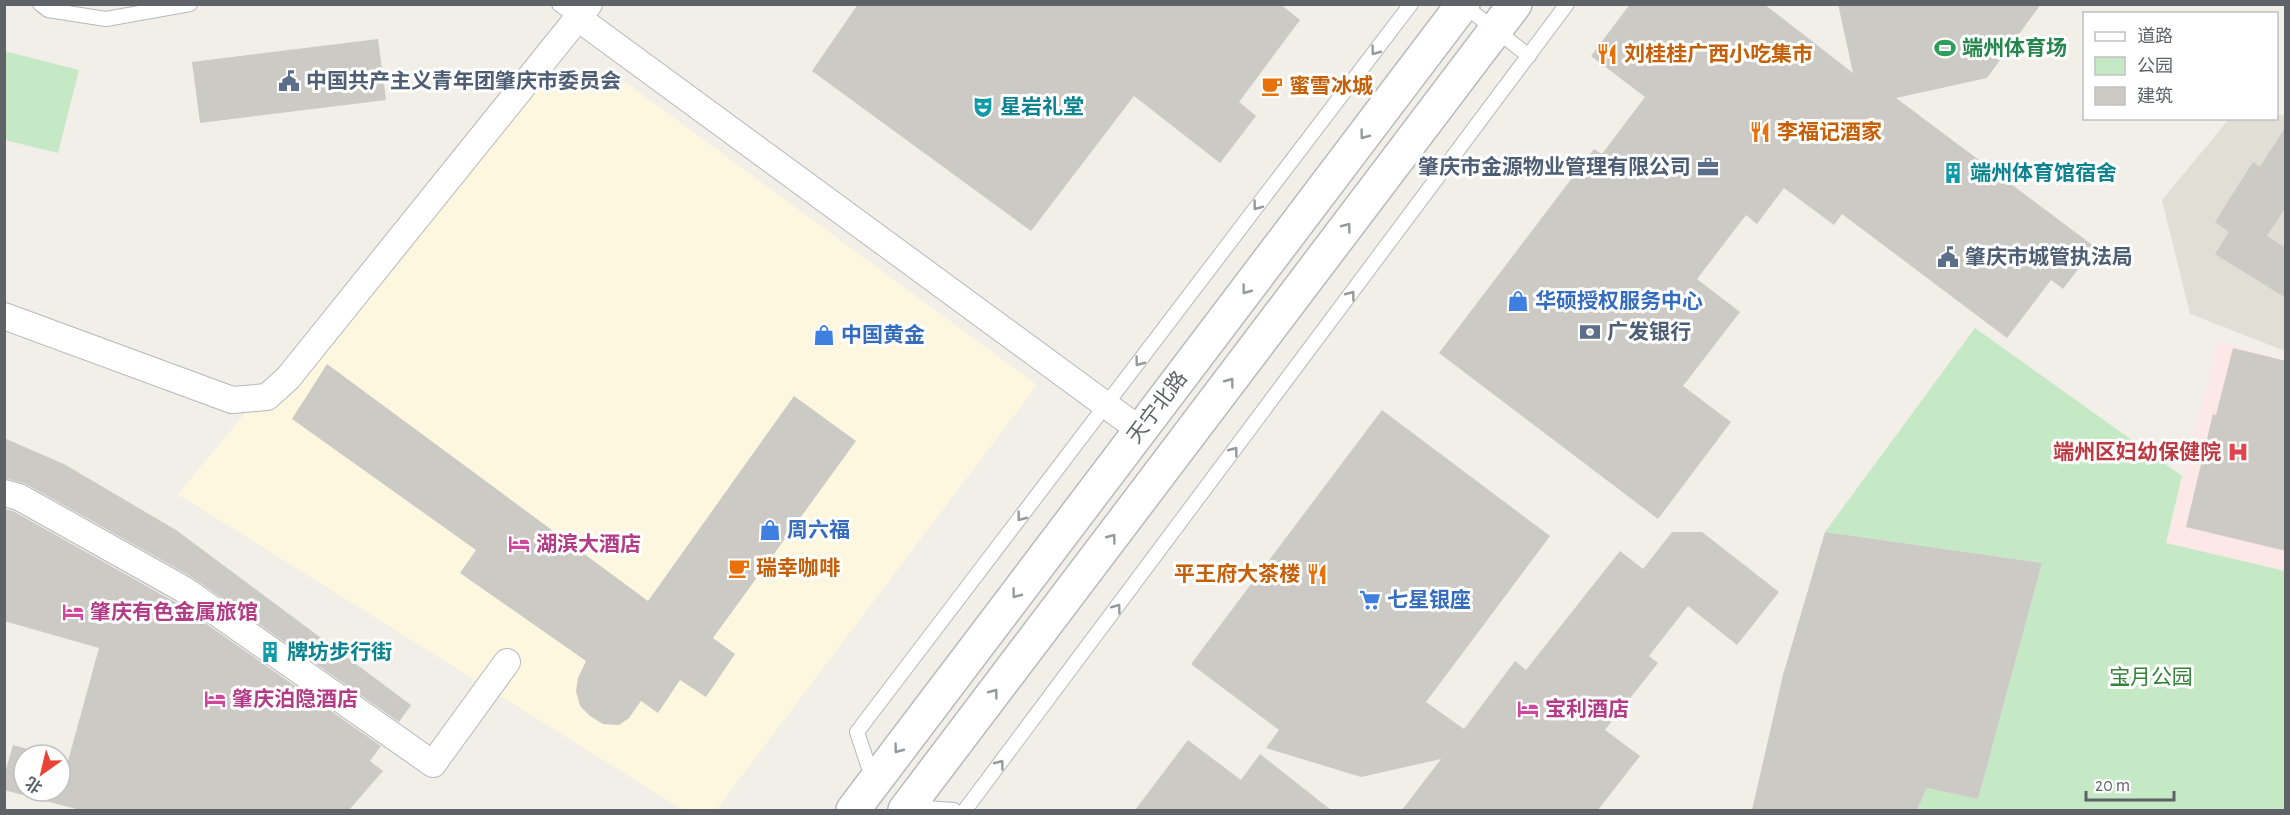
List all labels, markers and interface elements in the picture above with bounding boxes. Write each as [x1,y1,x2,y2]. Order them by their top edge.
legend [2083,12,2278,120]
text: 道路 [2137,26,2173,46]
sports icon: 端州体育场 [1933,36,1957,60]
place label: 端州体育场 [1962,36,2067,59]
restaurant icon: 刘桂桂广西小吃集市 [1595,42,1619,66]
place label: 刘桂桂广西小吃集市 [1624,42,1813,65]
one-way arrow [1372,44,1383,55]
text: 公园 [2137,57,2173,76]
public building icon: 中国共产主义青年团肇庆市委员会 [277,69,301,93]
place label: 中国共产主义青年团肇庆市委员会 [306,70,621,92]
cafe icon: 蜜雪冰城 [1260,74,1284,98]
place label: 蜜雪冰城 [1289,75,1373,97]
text: 建筑 [2137,86,2173,106]
theatre icon: 星岩礼堂 [971,95,995,119]
place label: 星岩礼堂 [1000,95,1084,118]
restaurant icon: 李福记酒家 [1748,120,1772,144]
place label: 李福记酒家 [1777,120,1882,143]
one-way arrow [1360,128,1371,139]
place label: 肇庆市金源物业管理有限公司 [1418,155,1691,178]
office icon: 肇庆市金源物业管理有限公司 [1696,155,1720,179]
building icon: 端州体育馆宿舍 [1941,161,1965,185]
place label: 端州体育馆宿舍 [1970,161,2117,184]
one-way arrow [1254,200,1265,211]
one-way arrow [1340,222,1351,233]
public building icon: 肇庆市城管执法局 [1936,245,1960,269]
place label: 肇庆市城管执法局 [1965,245,2133,268]
one-way arrow [1242,283,1253,294]
shop icon: 华硕授权服务中心 [1506,289,1530,313]
place label: 华硕授权服务中心 [1535,289,1703,312]
one-way arrow [1343,291,1354,302]
bank icon: 广发银行 [1578,320,1602,344]
place label: 广发银行 [1607,320,1691,343]
shop icon: 中国黄金 [812,323,836,347]
place label: 中国黄金 [841,323,925,346]
one-way arrow [1136,355,1147,366]
street label: 天宁北路 [1123,367,1191,447]
one-way arrow [1222,378,1233,389]
place label: 端州区妇幼保健院 [2053,440,2221,463]
hospital icon: 端州区妇幼保健院 [2226,440,2250,464]
one-way arrow [1227,447,1238,458]
one-way arrow [1018,510,1029,521]
shop icon: 周六福 [758,518,782,542]
place label: 周六福 [787,519,850,541]
hotel icon: 湖滨大酒店 [507,532,531,556]
place label: 湖滨大酒店 [536,532,641,555]
one-way arrow [1105,533,1116,544]
cafe icon: 瑞幸咖啡 [727,556,751,580]
place label: 瑞幸咖啡 [756,556,840,579]
place label: 平王府大茶楼 [1174,562,1300,585]
restaurant icon: 平王府大茶楼 [1305,562,1329,586]
one-way arrow [1012,587,1023,598]
supermarket icon: 七星银座 [1358,588,1382,612]
place label: 七星银座 [1387,588,1471,611]
hotel icon: 肇庆有色金属旅馆 [61,600,85,624]
place label: 肇庆有色金属旅馆 [90,600,258,623]
one-way arrow [1110,603,1121,614]
building icon: 牌坊步行街 [258,640,282,664]
place label: 牌坊步行街 [287,640,392,663]
park label: 宝月公园 [2109,666,2193,688]
hotel icon: 肇庆泊隐酒店 [203,687,227,711]
place label: 肇庆泊隐酒店 [232,688,358,710]
one-way arrow [987,689,998,700]
hotel icon: 宝利酒店 [1516,697,1540,721]
place label: 宝利酒店 [1545,697,1629,720]
one-way arrow [894,742,905,753]
north arrow [12,743,72,803]
one-way arrow [993,759,1004,770]
scale bar [2086,764,2174,802]
text: 北 [22,773,45,797]
text: 20 m [2095,777,2130,795]

